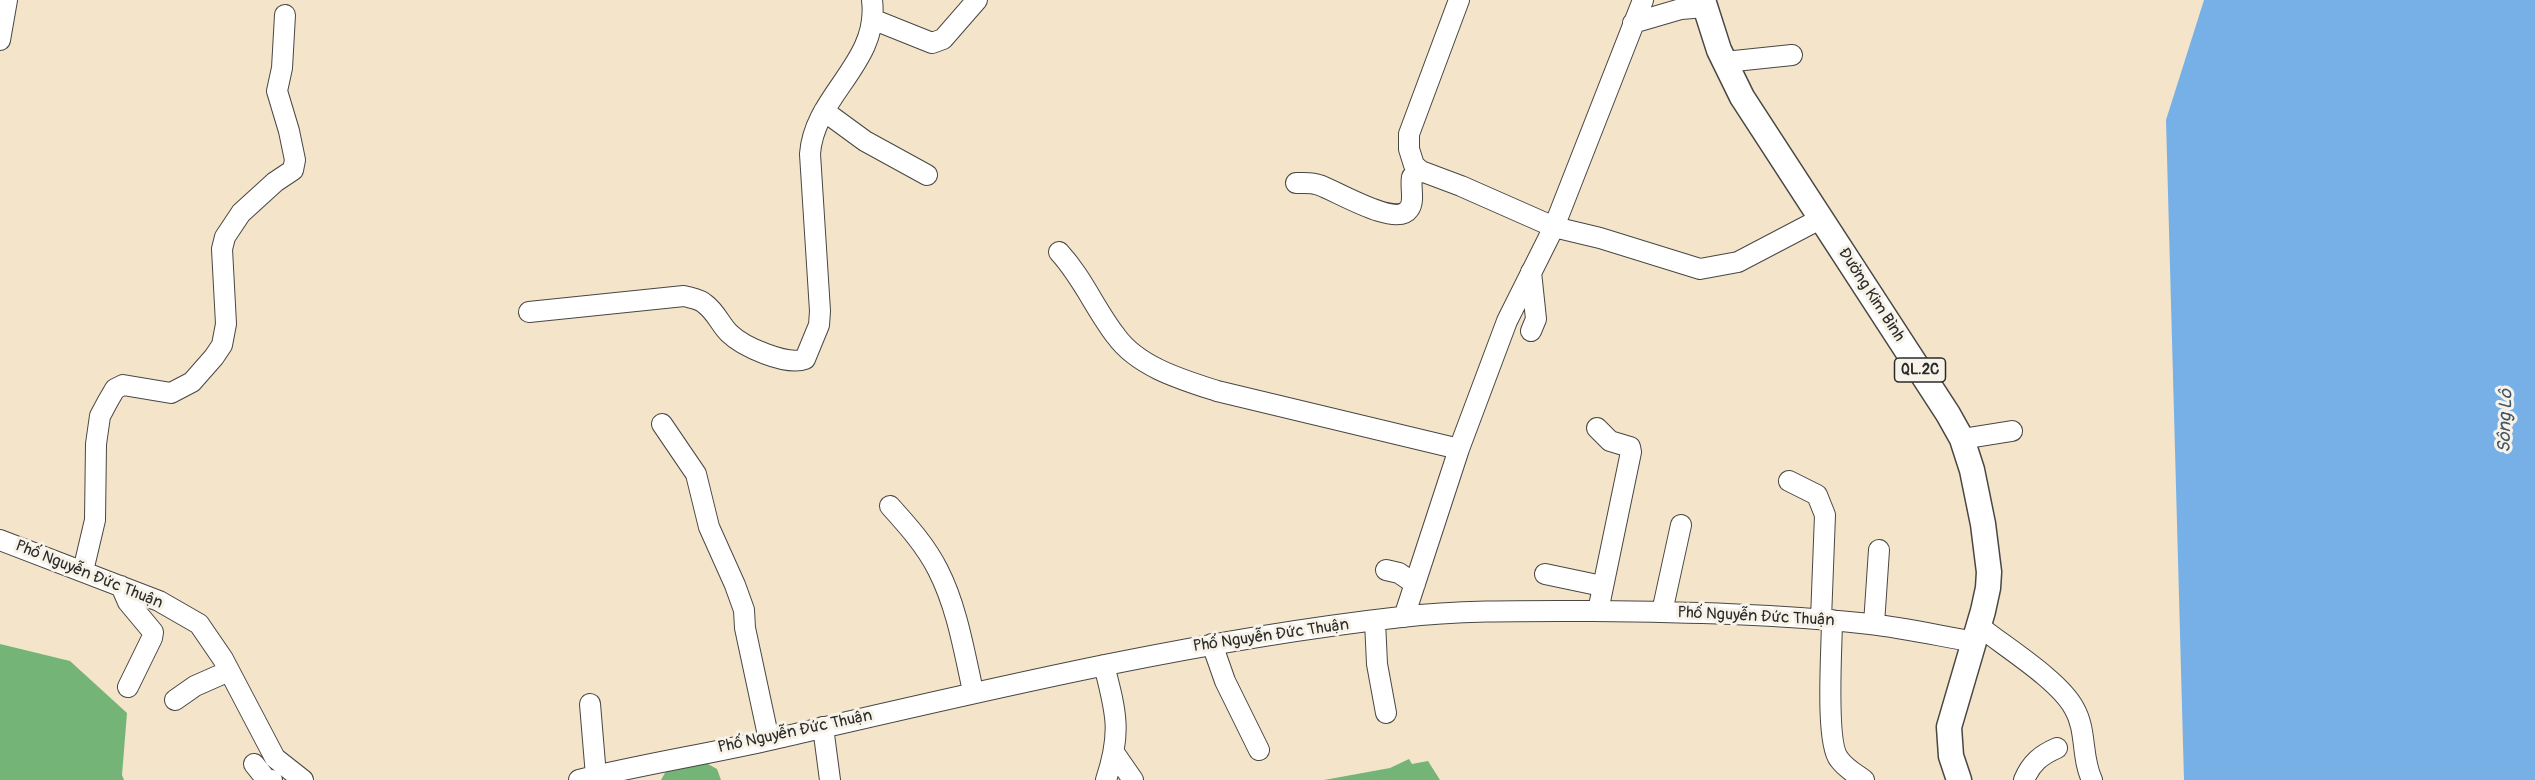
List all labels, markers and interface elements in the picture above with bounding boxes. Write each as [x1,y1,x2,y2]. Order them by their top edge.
street label: Đường Kim Bình [1834,245,1908,345]
road number: QL.2C [1894,358,1946,382]
water label: Sông Lô [2494,389,2518,453]
street label: Phố Nguyễn Đức Thuận [12,537,166,613]
street label: Phố Nguyễn Đức Thuận [1677,603,1835,631]
street label: Phố Nguyễn Đức Thuận [1192,616,1350,656]
street label: Phố Nguyễn Đức Thuận [716,706,874,758]

